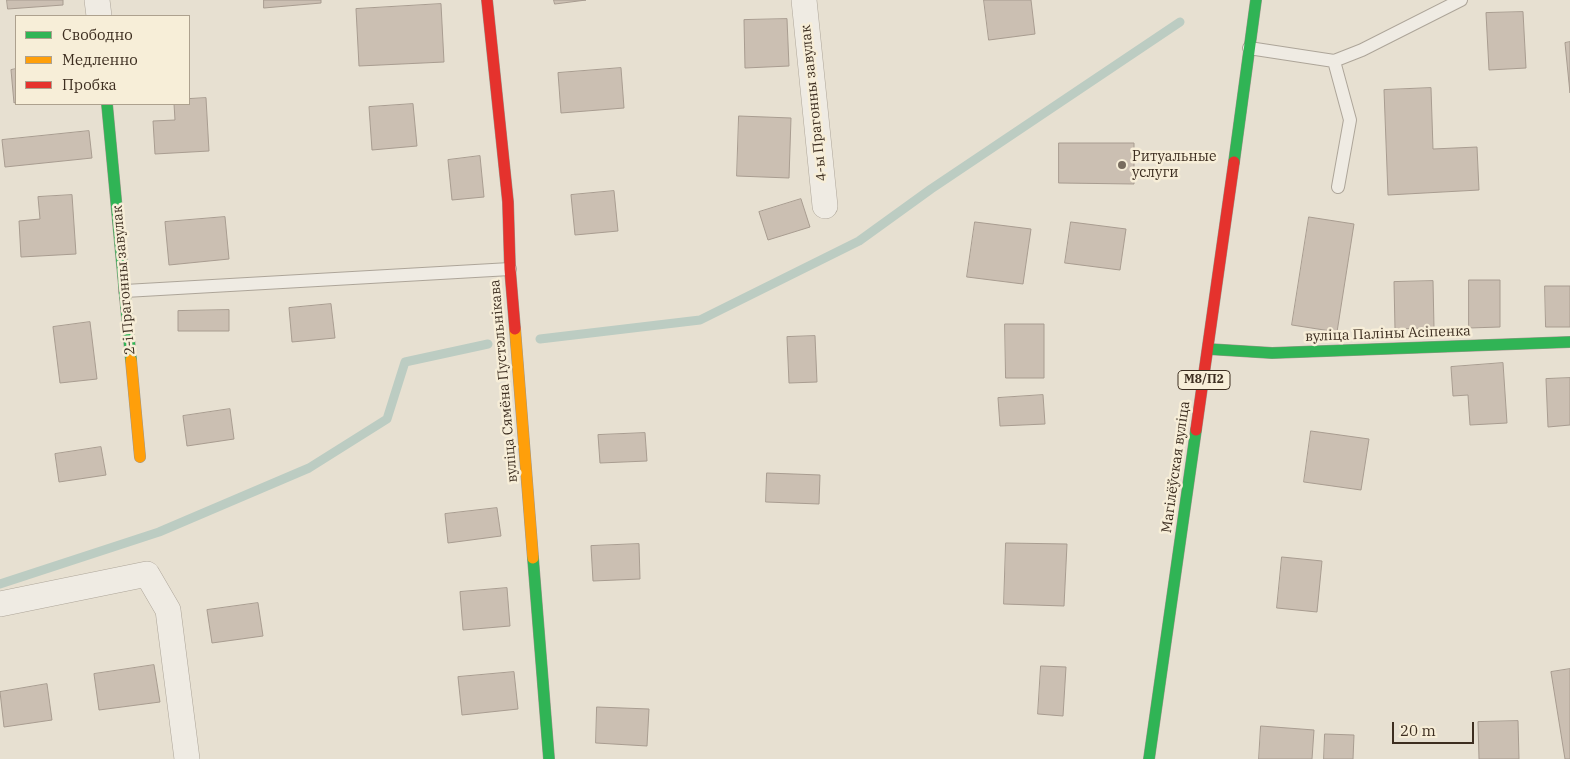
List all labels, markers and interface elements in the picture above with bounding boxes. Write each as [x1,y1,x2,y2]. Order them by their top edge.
legend [15,15,190,105]
street label: 4-ы Прагонны завулак [797,24,831,182]
text: Свободно [62,25,133,44]
text: Медленно [62,50,138,69]
text: Пробка [62,75,117,94]
place label: Ритуальные услуги [1132,149,1216,182]
marker: Ритуальные услуги [1116,159,1128,171]
street label: 2-і Прагонны завулак [109,204,139,356]
street label: вуліца Сямёна Пустэльнікава [487,279,521,483]
street label: вуліца Паліны Асіпенка [1305,323,1471,345]
road number: М8/П2 [1178,370,1230,390]
street label: Магілёўская вуліца [1158,400,1194,534]
scale bar [1395,712,1478,744]
text: 20 m [1400,721,1436,740]

